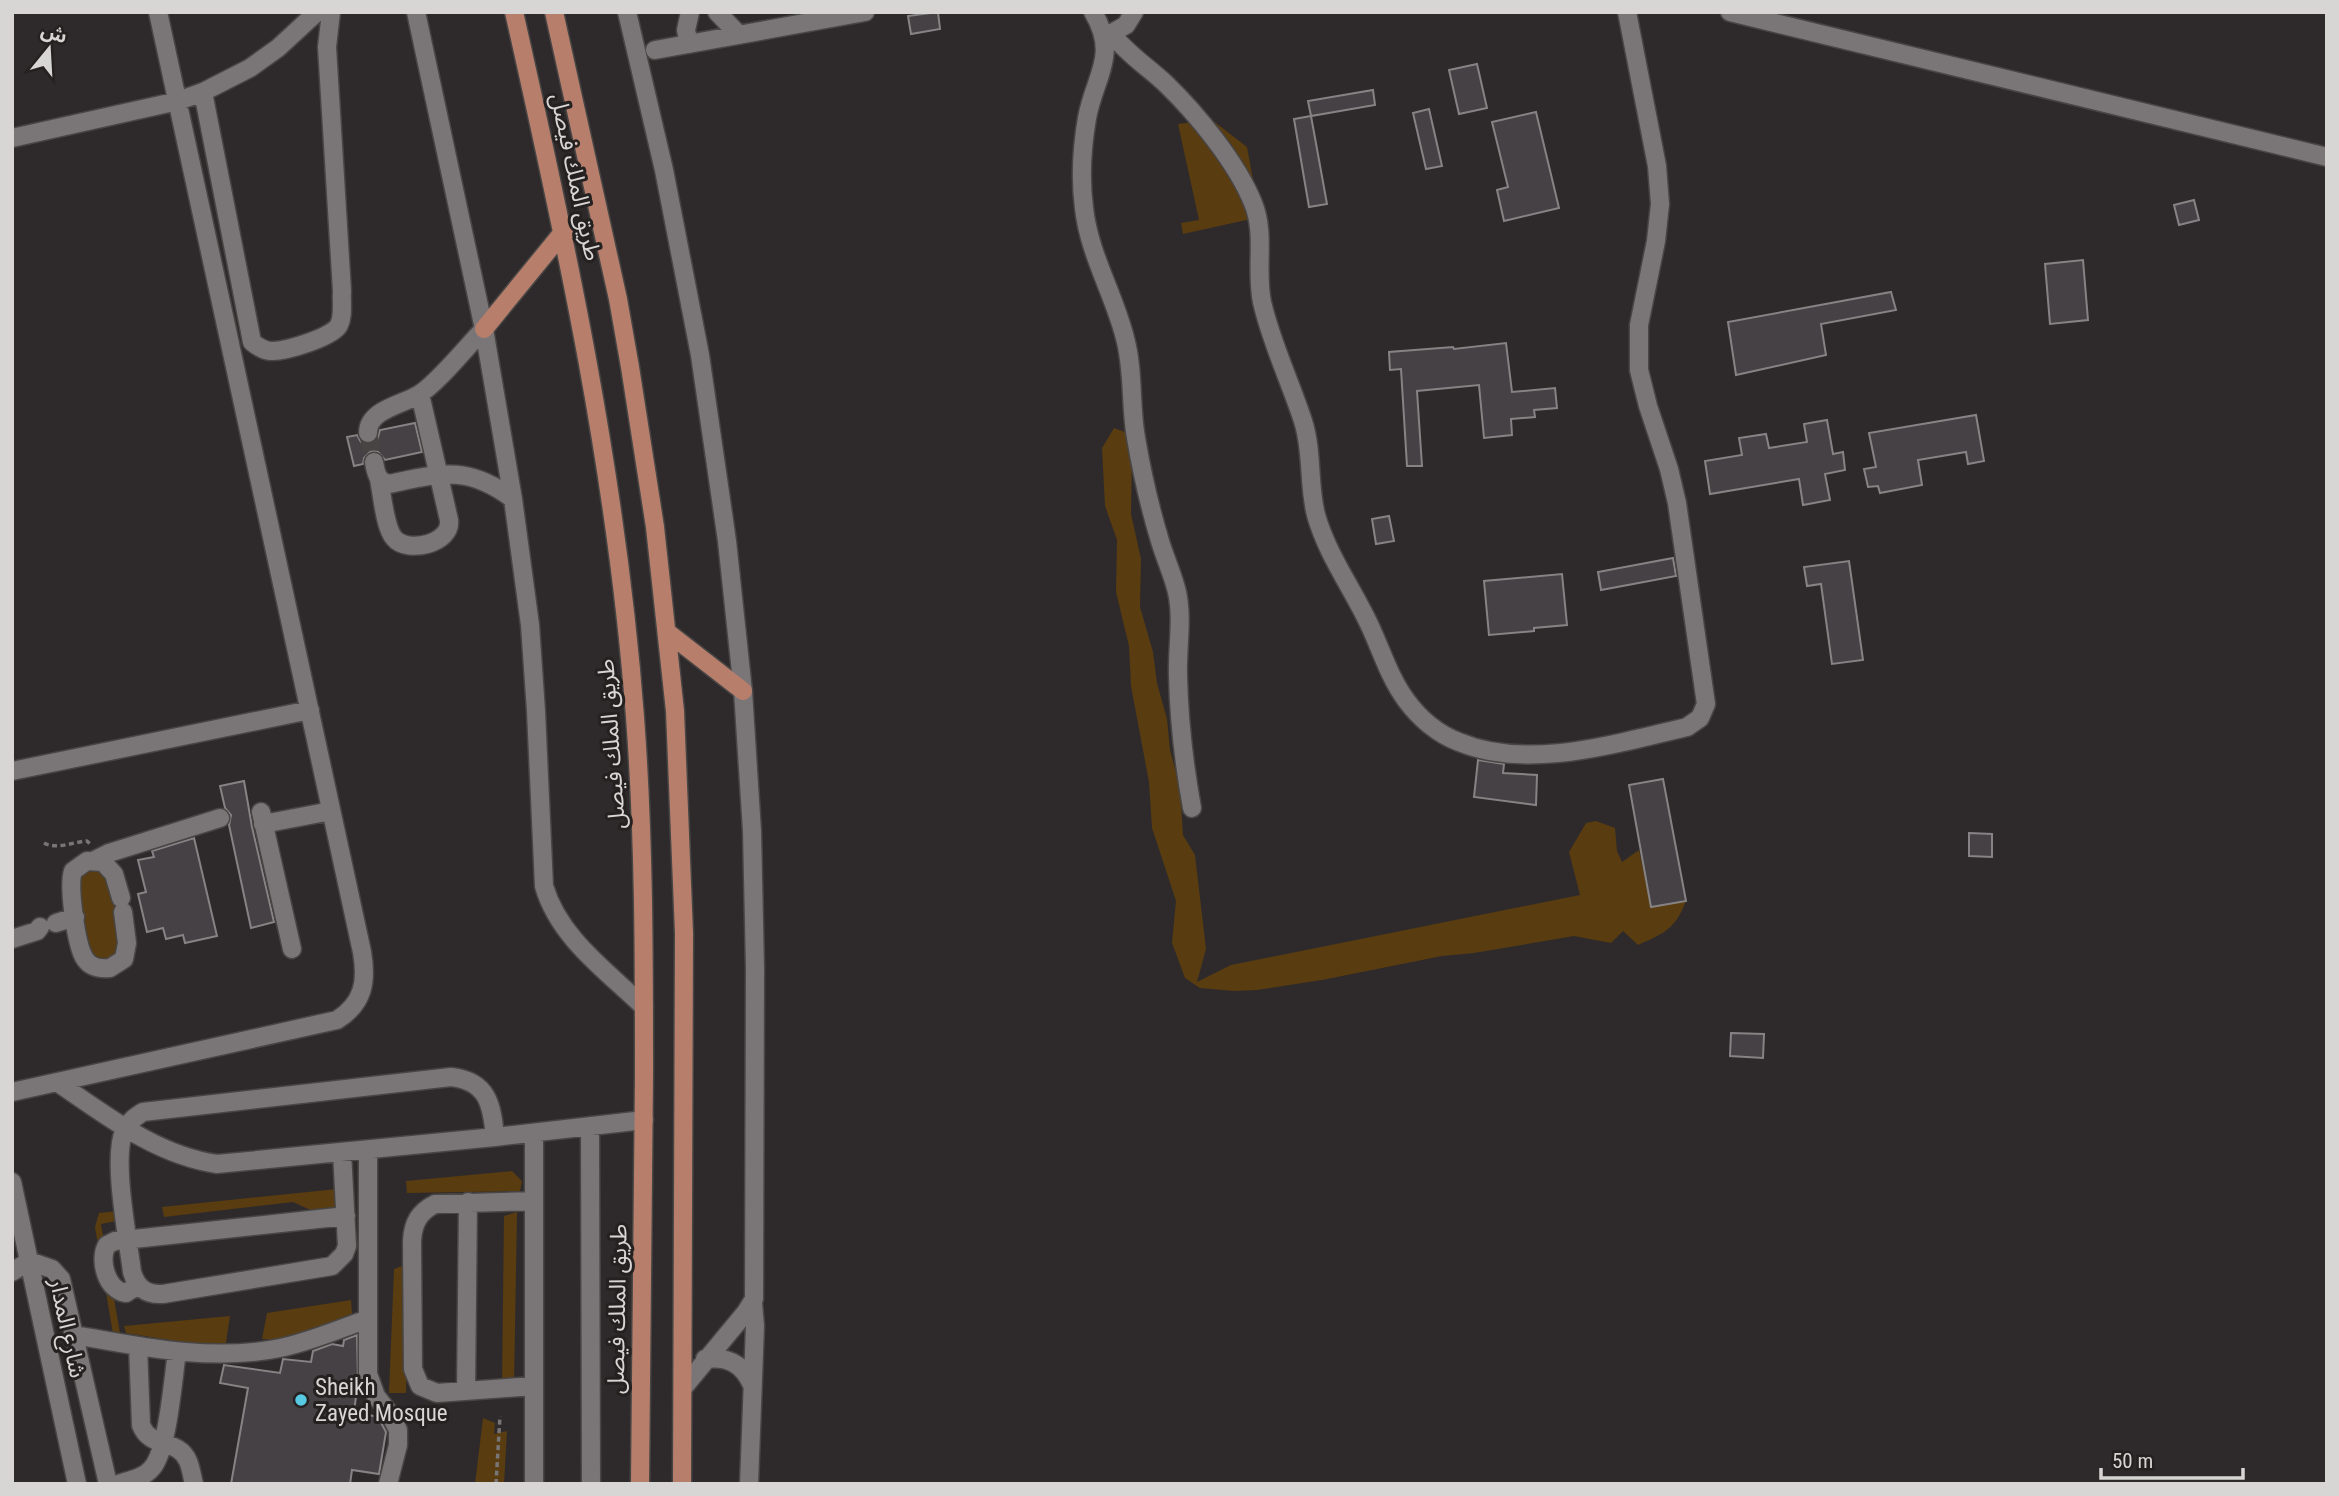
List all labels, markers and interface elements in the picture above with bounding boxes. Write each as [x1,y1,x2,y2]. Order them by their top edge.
north arrow [14,14,84,84]
text: ش [38,18,70,48]
street label: طريق الملك فيصل [545,91,606,263]
street label: طريق الملك فيصل [592,658,631,830]
street label: طريق الملك فيصل [603,1224,632,1394]
street label: شارع المدار [41,1275,91,1381]
place label: Sheikh Zayed Mosque [315,1374,448,1427]
marker: Sheikh Zayed Mosque [293,1392,309,1408]
scale bar [2101,1436,2243,1480]
text: 50 m [2112,1449,2153,1473]

